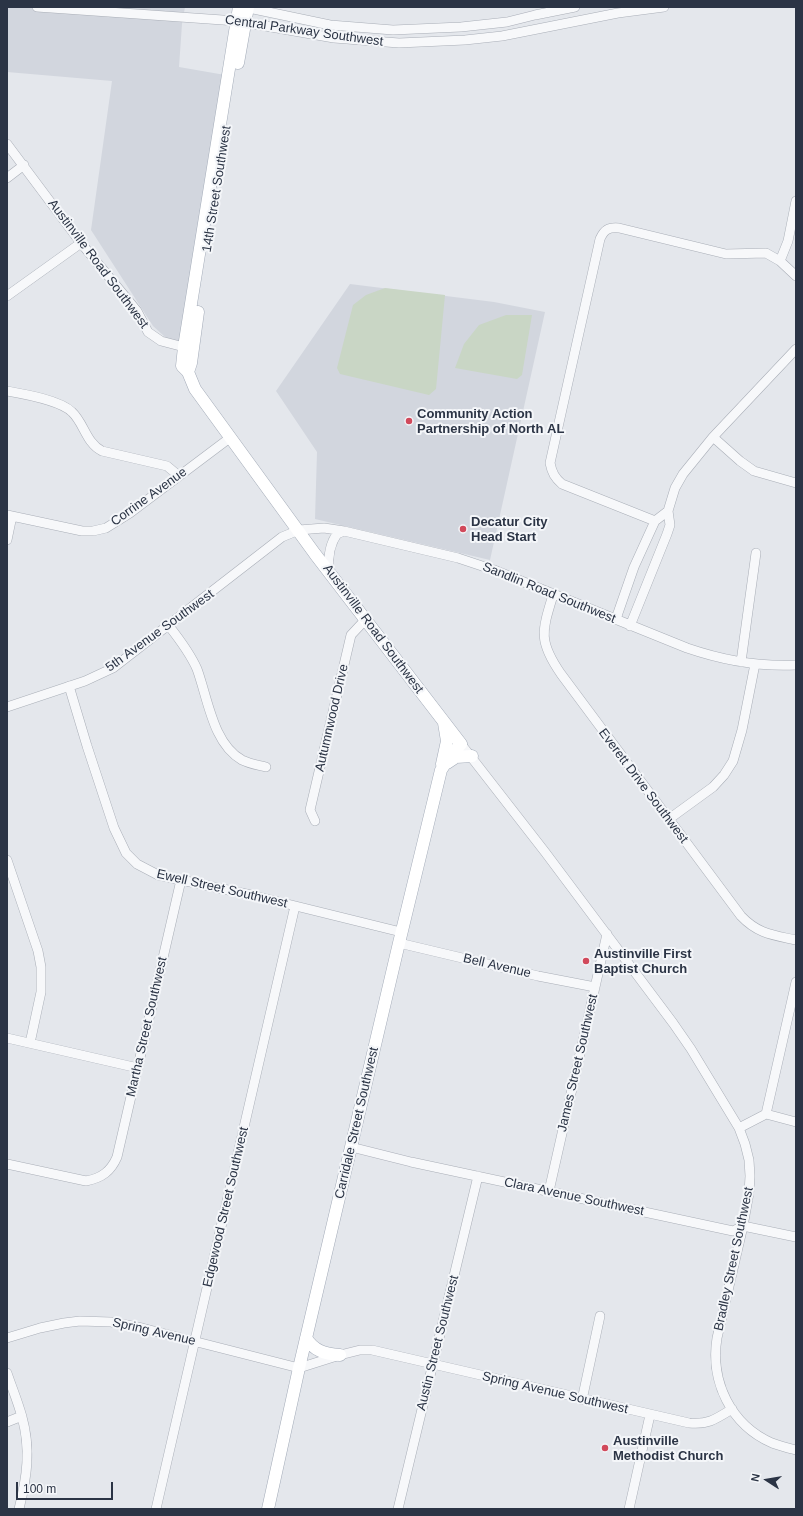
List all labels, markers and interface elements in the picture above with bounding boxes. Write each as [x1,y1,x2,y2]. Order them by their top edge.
street label: Central Parkway Southwest [224,12,384,50]
street label: 14th Street Southwest [199,125,235,253]
street label: Austinville Road Southwest [44,196,152,332]
place label: Community Action Partnership of North AL [417,406,564,437]
marker: Community Action Partnership of North AL [404,416,414,426]
street label: Corrine Avenue [108,464,190,530]
place label: Decatur City Head Start [471,514,548,545]
marker: Decatur City Head Start [458,524,468,534]
street label: Sandlin Road Southwest [480,559,618,627]
street label: Austinville Road Southwest [319,561,427,697]
street label: 5th Avenue Southwest [103,587,217,675]
street label: Autumnwood Drive [312,663,352,773]
street label: Everett Drive Southwest [595,726,691,846]
street label: Ewell Street Southwest [155,866,289,912]
place label: Austinville First Baptist Church [594,946,692,977]
street label: Bell Avenue [462,951,532,981]
street label: Martha Street Southwest [123,956,171,1098]
marker: Austinville First Baptist Church [581,956,591,966]
street label: James Street Southwest [555,993,601,1133]
street label: Carridale Street Southwest [332,1046,382,1200]
street label: Edgewood Street Southwest [200,1125,252,1289]
street label: Clara Avenue Southwest [503,1175,645,1219]
street label: Bradley Street Southwest [711,1186,757,1332]
street label: Austin Street Southwest [414,1274,462,1412]
street label: Spring Avenue [111,1315,197,1349]
street label: Spring Avenue Southwest [480,1369,630,1417]
place label: Austinville Methodist Church [613,1433,723,1464]
marker: Austinville Methodist Church [600,1443,610,1453]
north arrow [747,1460,787,1500]
text: N [749,1472,762,1483]
scale bar [18,1474,115,1500]
text: 100 m [23,1482,56,1496]

